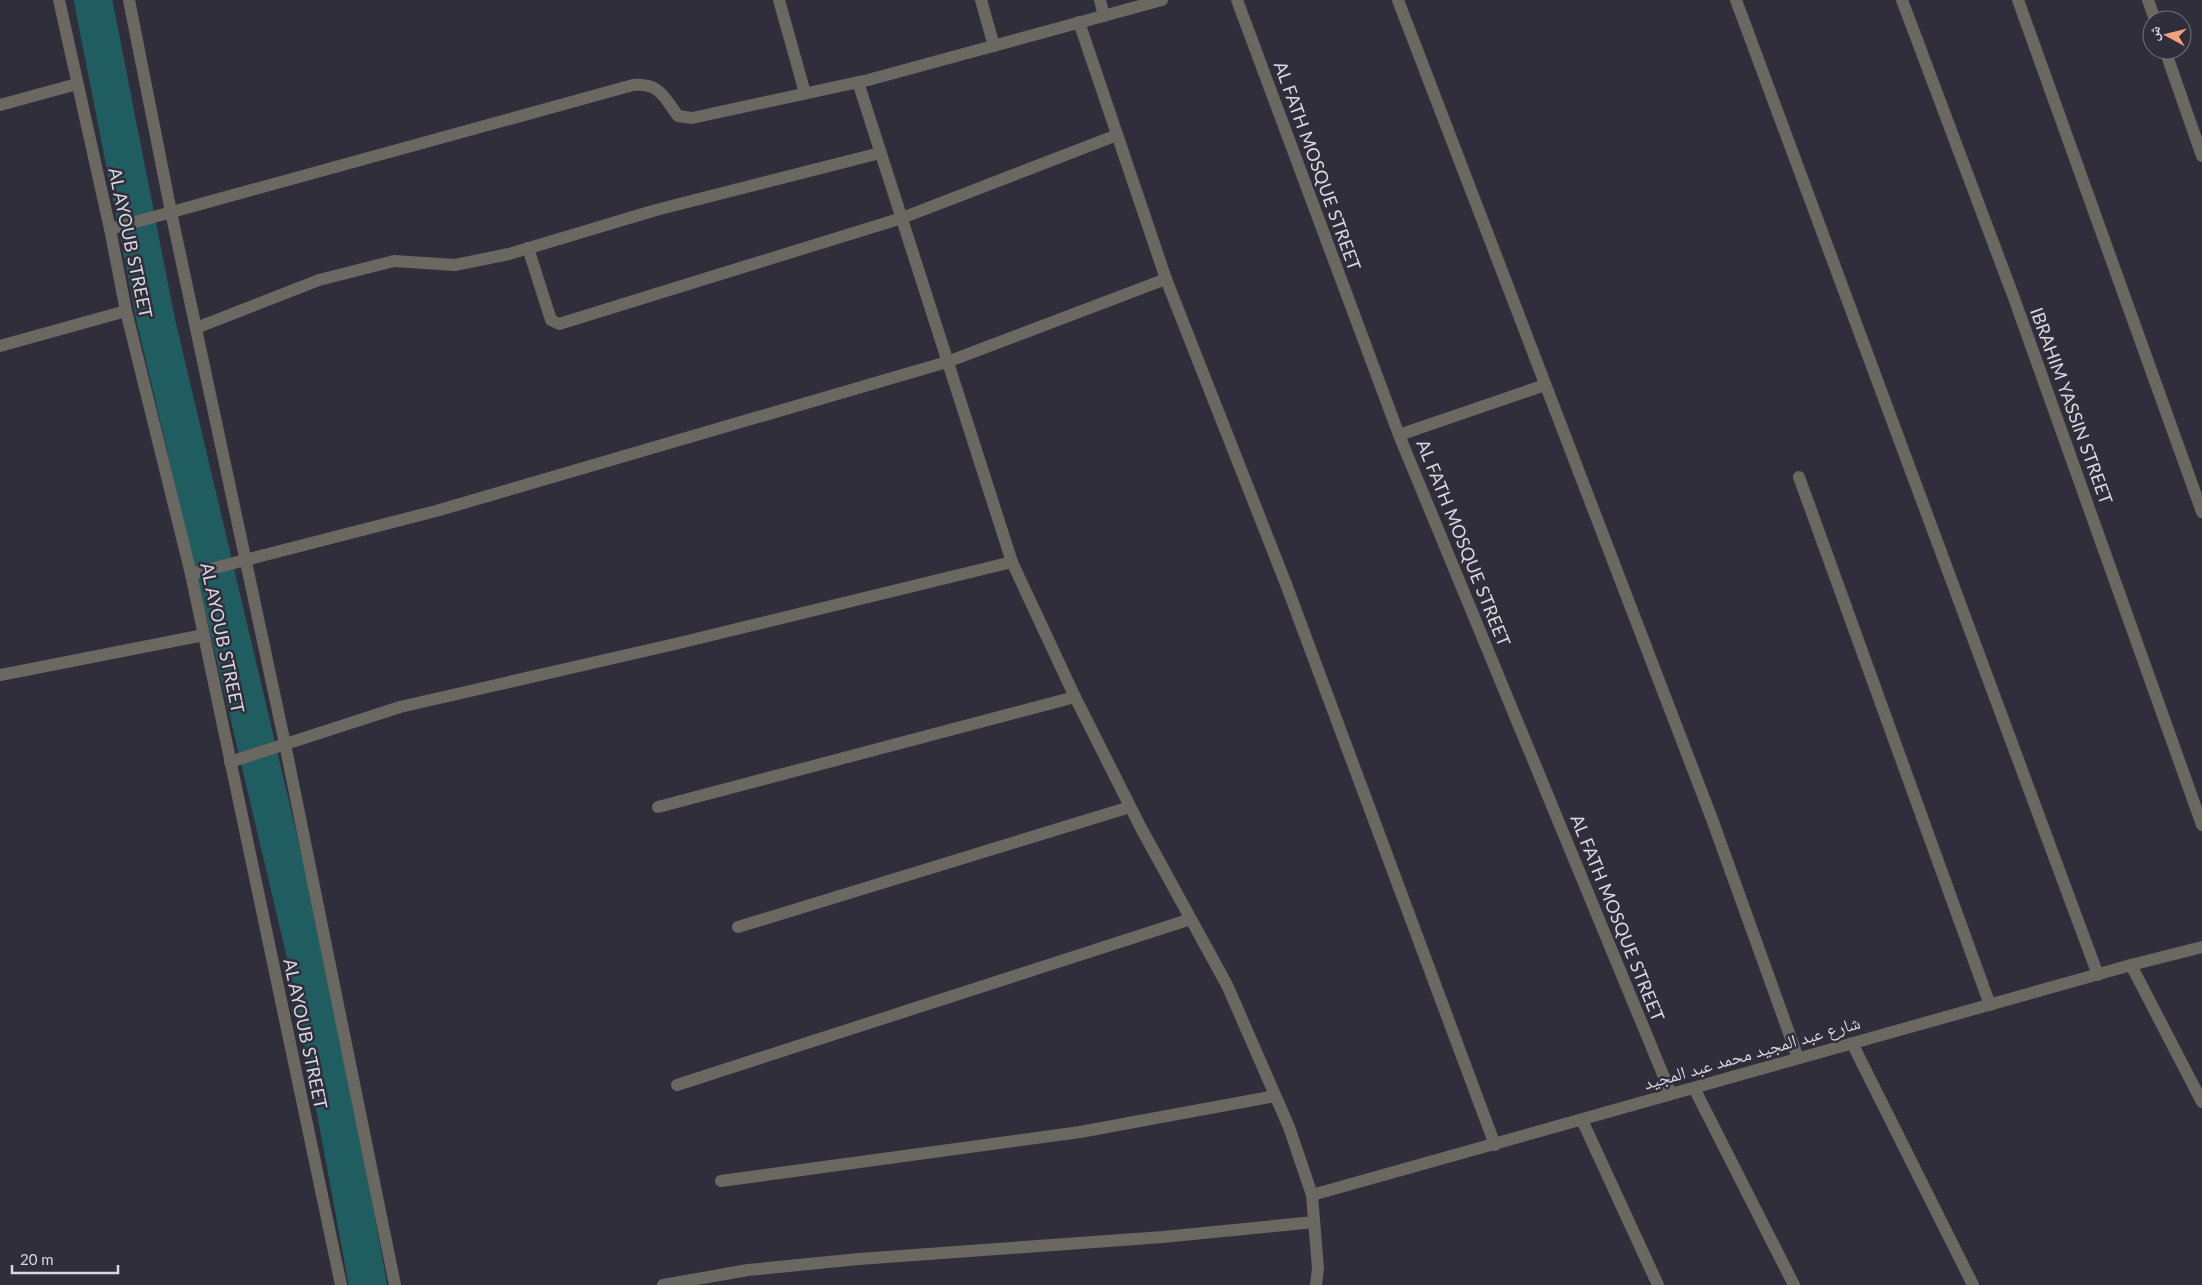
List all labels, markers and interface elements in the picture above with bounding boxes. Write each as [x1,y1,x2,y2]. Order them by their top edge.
north arrow [2142,10,2192,60]
text: ش [2144,25,2164,42]
street label: AL FATH MOSQUE STREET [1270,58,1366,274]
street label: AL AYOUB STREET [104,166,158,320]
street label: IBRAHIM YASSIN STREET [2026,304,2118,507]
street label: AL FATH MOSQUE STREET [1412,436,1516,650]
street label: AL AYOUB STREET [196,561,250,715]
street label: AL FATH MOSQUE STREET [1566,811,1670,1025]
street label: AL AYOUB STREET [279,957,333,1111]
street label: شارع عبد المجيد محمد عبد المجيد [1641,1011,1863,1094]
scale bar [12,1242,119,1274]
text: 20 m [20,1250,54,1268]

